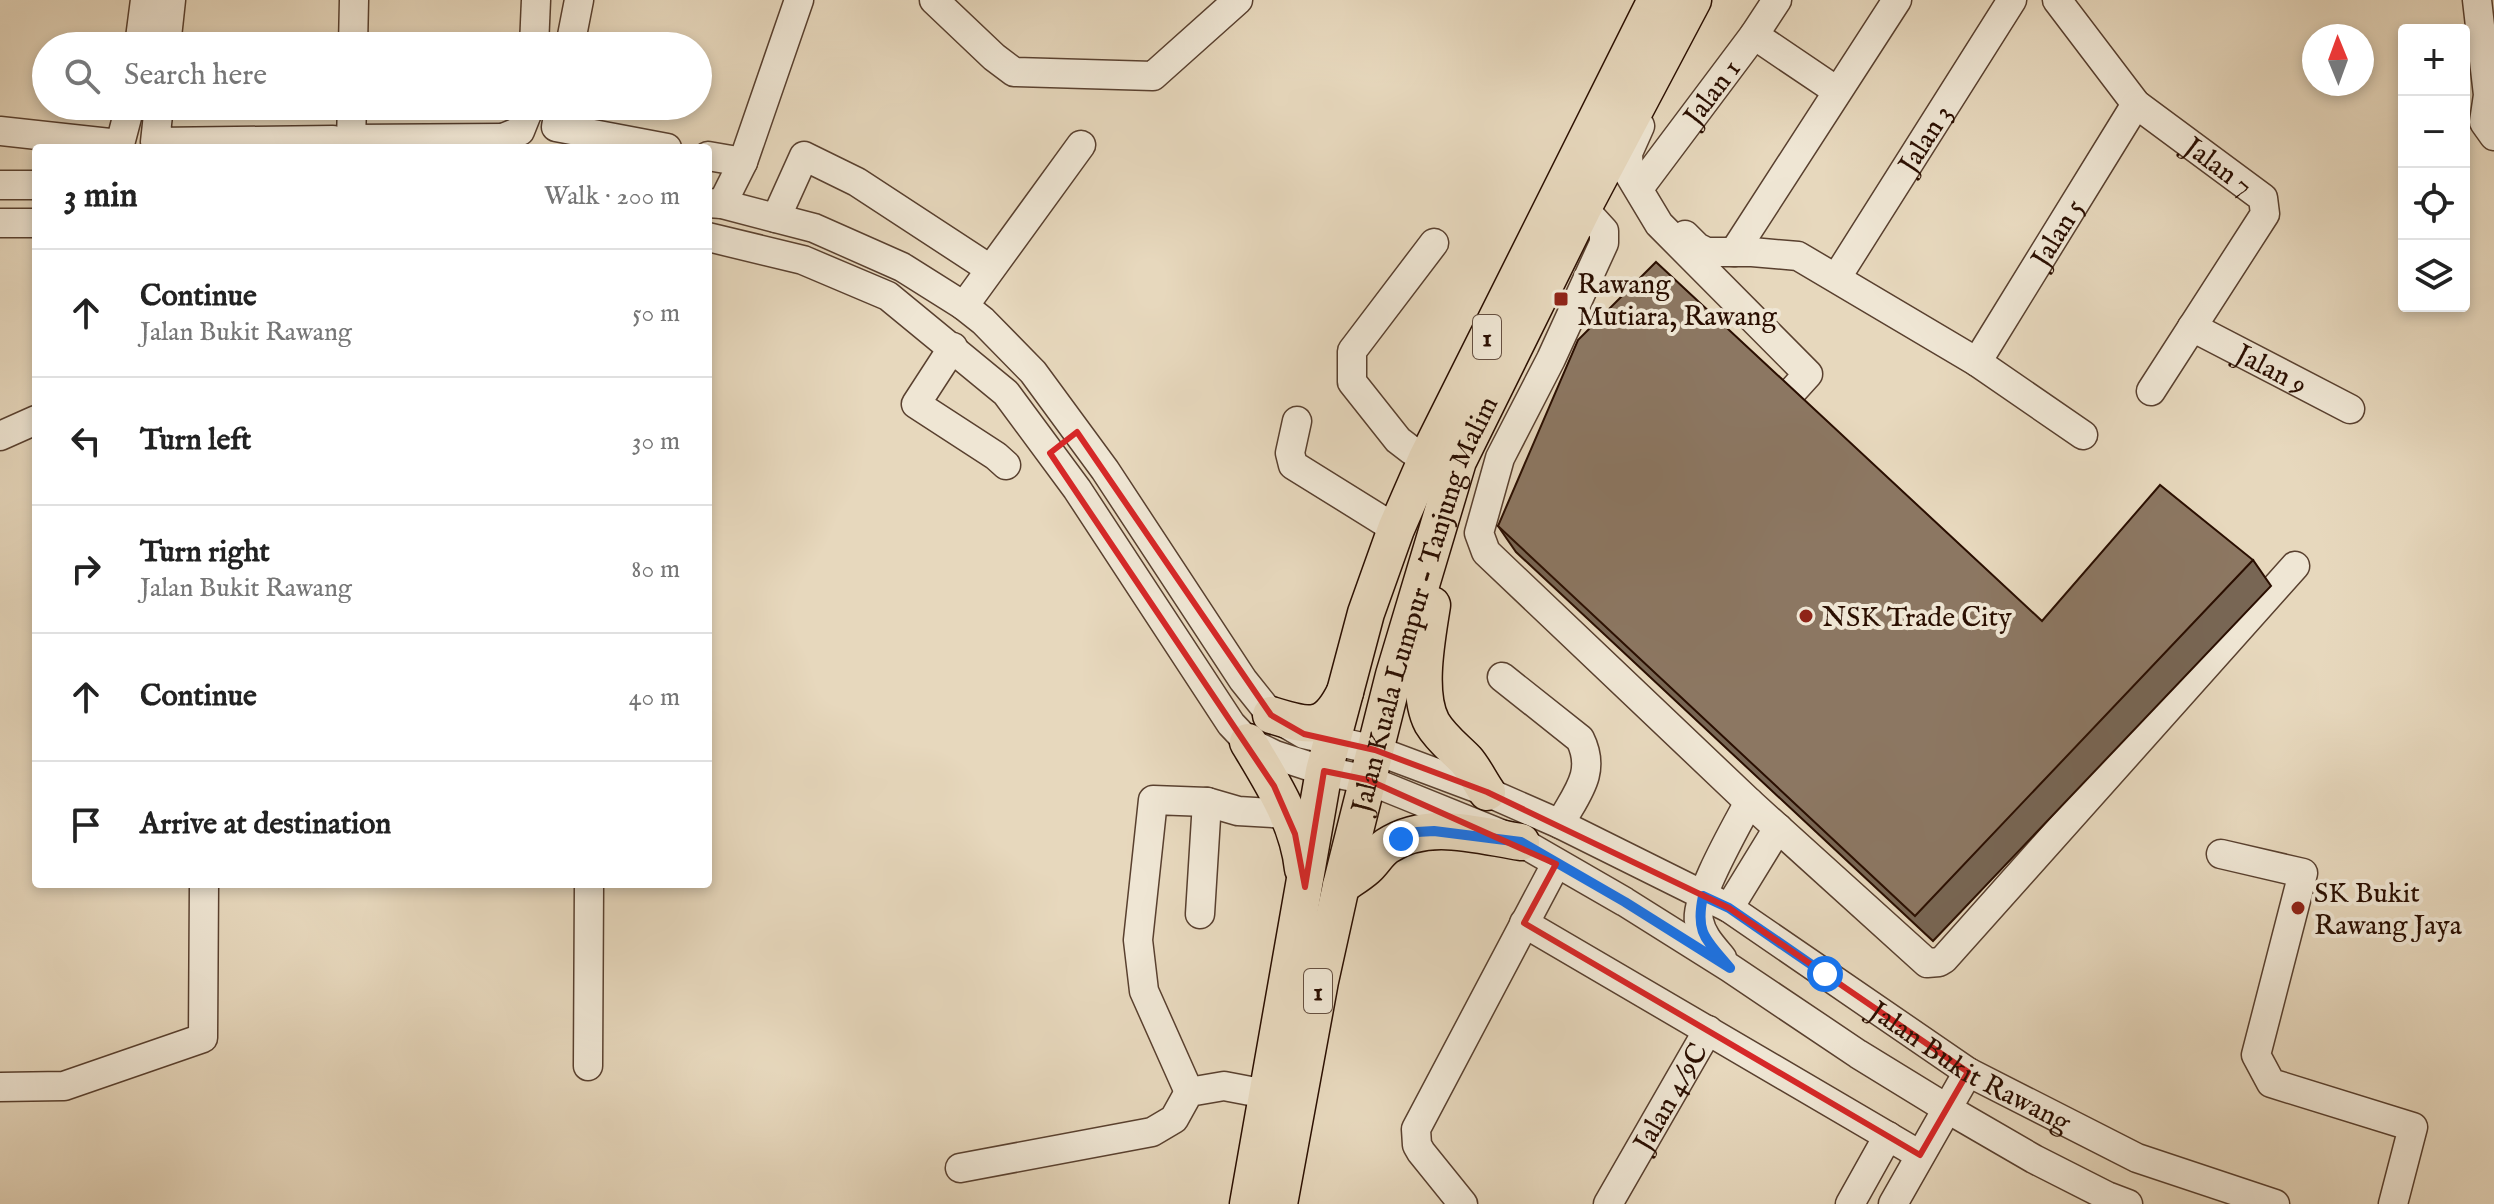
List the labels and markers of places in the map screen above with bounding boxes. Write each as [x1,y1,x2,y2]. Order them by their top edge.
place label: Rawang Mutiara, Rawang [1577,268,1777,335]
marker: Rawang Mutiara, Rawang [1552,290,1570,308]
place label: NSK Trade City [1822,601,2012,636]
marker: NSK Trade City [1797,607,1815,625]
place label: SK Bukit Rawang Jaya [2314,877,2463,944]
marker: SK Bukit Rawang Jaya [2289,899,2307,917]

